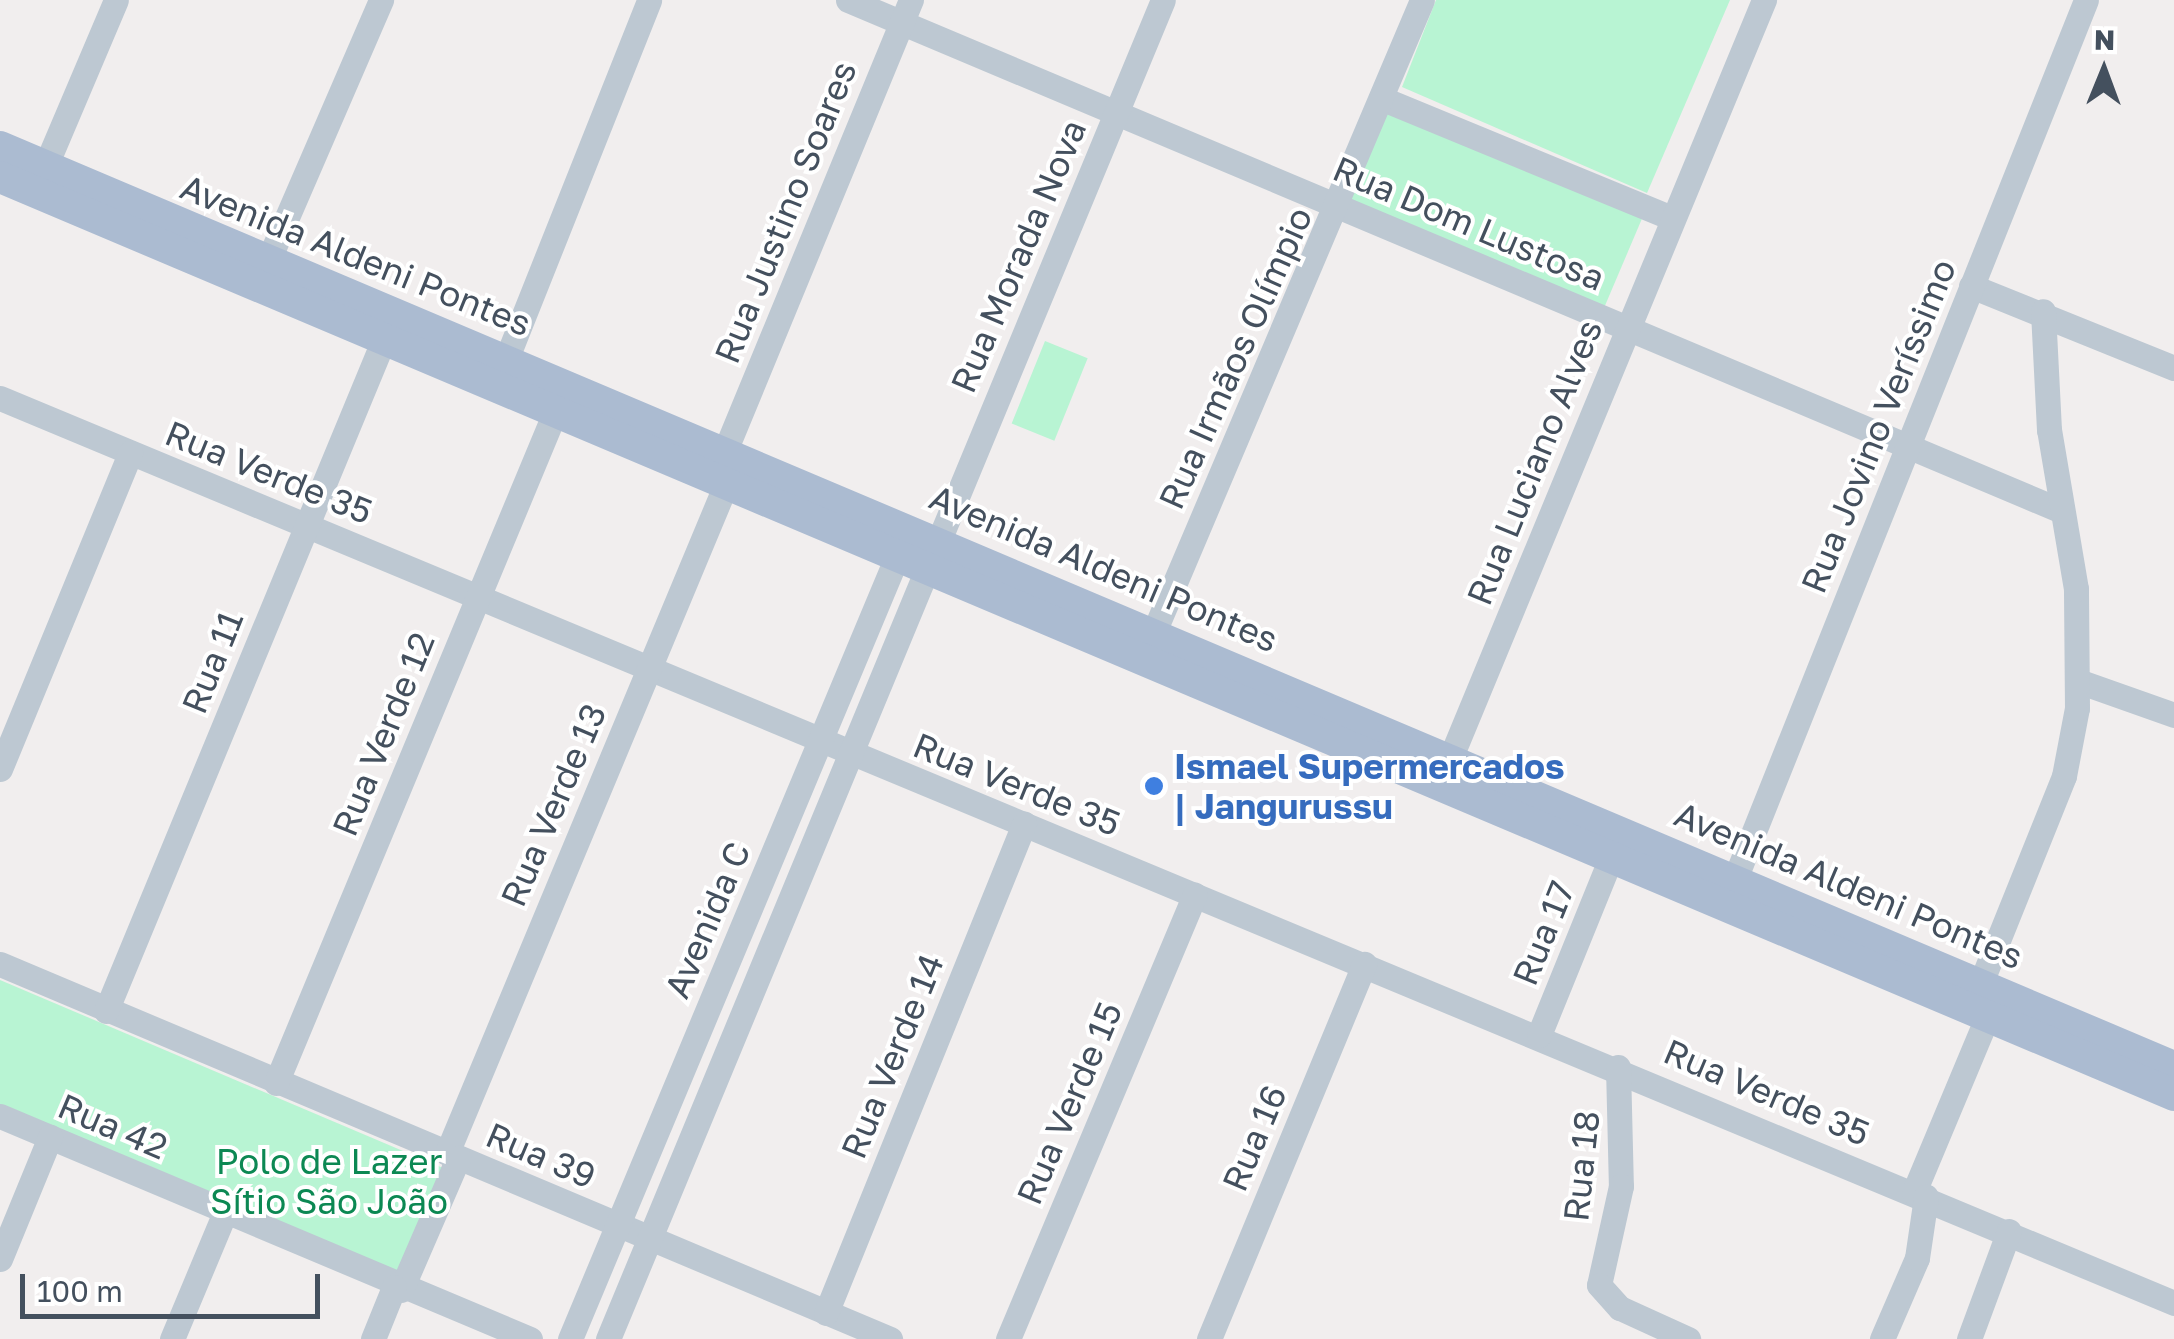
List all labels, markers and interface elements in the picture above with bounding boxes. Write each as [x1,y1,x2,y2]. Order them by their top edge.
north arrow [2054,20,2154,120]
text: N [2094,23,2115,56]
street label: Rua Justino Soares [705,55,865,369]
street label: Rua Morada Nova [942,113,1094,399]
street label: Rua Dom Lustosa [1327,147,1611,299]
street label: Avenida Aldeni Pontes [175,165,537,345]
street label: Rua Irmãos Olímpio [1150,201,1320,515]
street label: Rua Jovino Veríssimo [1792,253,1964,599]
street label: Rua Luciano Alves [1458,313,1610,611]
street label: Rua Verde 35 [160,411,378,533]
street label: Avenida Aldeni Pontes [924,476,1284,660]
street label: Rua 11 [173,605,251,719]
street label: Rua Verde 12 [323,626,443,842]
street label: Rua Verde 13 [492,697,614,913]
street label: Rua Verde 35 [908,723,1126,845]
place label: Ismael Supermercados | Jangurussu [1174,745,1565,827]
marker: Ismael Supermercados | Jangurussu [1143,775,1165,797]
street label: Avenida Aldeni Pontes [1669,793,2029,977]
street label: Avenida C [655,836,759,1004]
street label: Rua 17 [1503,875,1583,991]
street label: Rua Verde 14 [832,948,952,1164]
street label: Rua Verde 15 [1008,996,1130,1210]
street label: Rua Verde 35 [1658,1030,1876,1154]
street label: Rua 16 [1213,1079,1295,1197]
street label: Rua 42 [52,1084,174,1168]
street label: Rua 18 [1554,1109,1608,1223]
street label: Rua 39 [480,1113,602,1197]
park label: Polo de Lazer Sítio São João [210,1140,448,1222]
scale bar [25,1254,325,1316]
text: 100 m [37,1273,123,1309]

